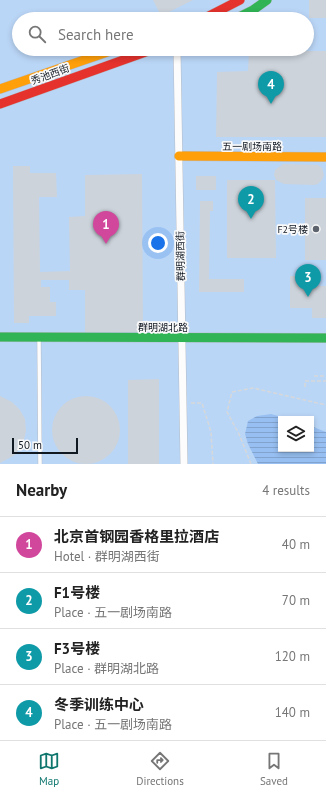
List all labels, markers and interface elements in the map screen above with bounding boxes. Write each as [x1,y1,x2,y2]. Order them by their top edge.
search box [12,12,314,56]
icon: search [26,23,48,45]
text: Search here [58,25,134,44]
street label: 秀池西街 [29,62,71,87]
pin: 4 [258,71,284,104]
street label: 五一剧场南路 [222,140,282,153]
pin: 2 [238,186,264,219]
pin: 1 [93,211,119,244]
place label: F2号楼 [277,223,308,236]
marker: F2号楼 [311,224,321,234]
street label: 群明湖西街 [174,231,187,281]
your location [148,233,168,253]
pin: 3 [295,264,321,297]
street label: 群明湖北路 [138,321,188,334]
map controls [278,416,314,452]
button: layers [278,416,314,452]
scale bar [12,436,78,455]
text: 50 m [18,438,42,452]
text: Nearby [16,479,67,501]
text: 4 results [262,482,310,499]
text: 北京首钢园香格里拉酒店 [54,527,219,546]
text: 1 [25,536,33,553]
text: 40 m [282,536,310,553]
text: Hotel · 群明湖西街 [54,548,160,565]
text: F1号楼 [54,583,100,602]
text: 2 [25,592,33,609]
text: 70 m [282,592,310,609]
text: Place · 五一剧场南路 [54,604,172,621]
text: F3号楼 [54,639,100,658]
text: 3 [25,648,33,665]
text: 120 m [275,648,310,665]
text: Place · 群明湖北路 [54,660,159,677]
text: 冬季训练中心 [54,695,144,714]
text: 4 [25,704,33,721]
text: 140 m [275,704,310,721]
text: Place · 五一剧场南路 [54,716,172,733]
tab: Map [38,750,60,788]
tab: Directions [136,750,184,788]
tab: Saved [260,750,288,788]

